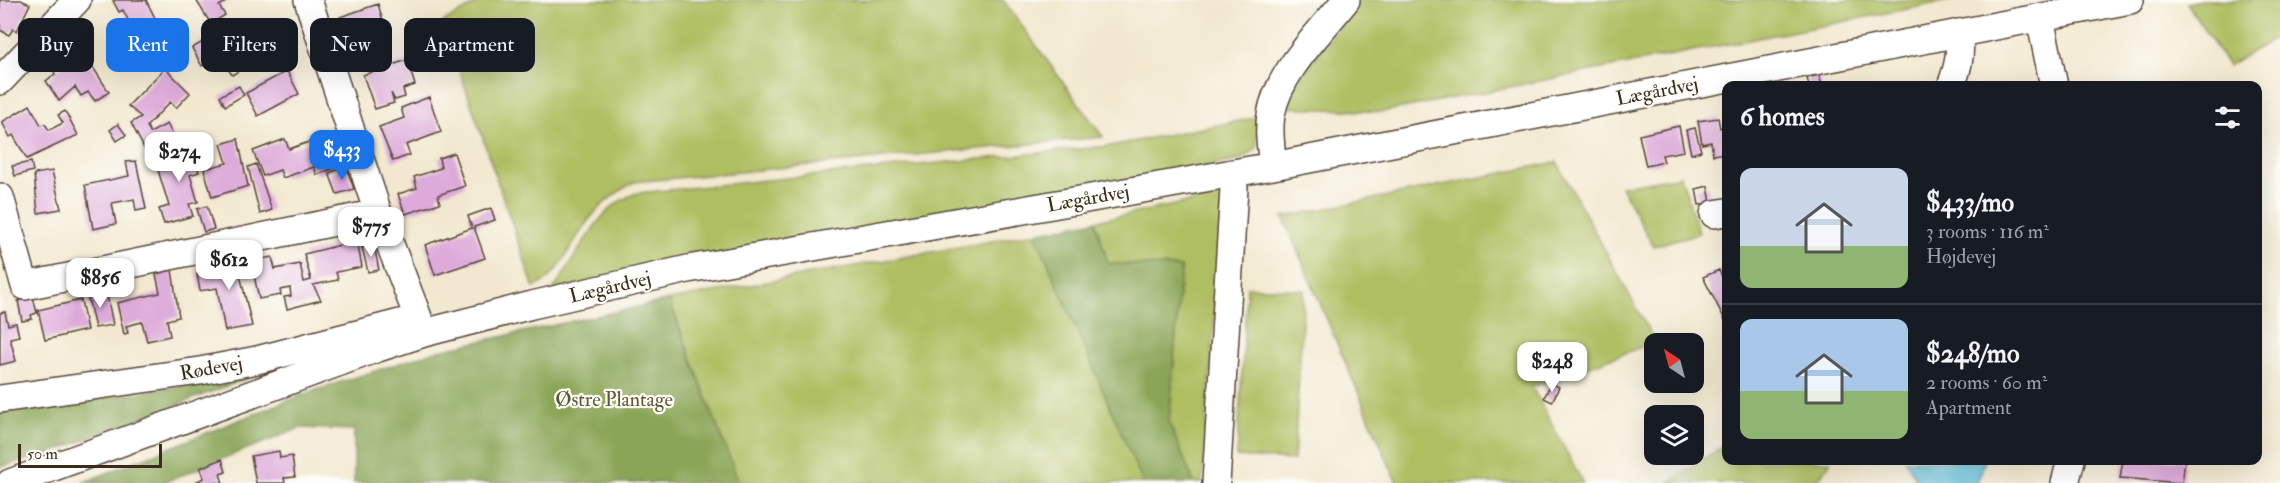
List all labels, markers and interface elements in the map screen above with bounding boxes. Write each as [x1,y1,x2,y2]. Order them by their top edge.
chip: Buy [18,18,94,72]
chip: Rent [106,18,189,72]
chip: Filters [201,18,298,72]
chip: New [310,18,392,72]
chip: Apartment [404,18,535,72]
street label: Lægårdvej [1614,71,1700,111]
text: 6 homes [1740,101,1825,133]
icon: filters [2211,101,2244,134]
pin: $433 [306,130,378,181]
pin: $274 [143,132,215,183]
text: $433 [323,137,361,162]
text: $274 [159,139,199,164]
street label: Lægårdvej [1045,178,1131,218]
text: $433/mo [1926,187,2014,219]
icon: home [1788,192,1860,264]
pin: $775 [335,207,407,258]
text: $775 [352,214,390,239]
text: 3 rooms · 116 m² [1926,219,2049,244]
pin: $612 [193,240,265,291]
text: Højdevej [1926,244,1996,269]
text: $612 [210,247,248,272]
pin: $856 [64,258,136,309]
text: $856 [80,265,120,290]
street label: Lægårdvej [567,265,653,309]
north arrow [1644,333,1704,393]
map controls [1644,333,1704,465]
text: $248/mo [1926,338,2019,370]
pin: $248 [1516,342,1588,393]
icon: home [1788,343,1860,415]
text: $248 [1531,349,1573,374]
street label: Rødevej [178,350,244,386]
text: 2 rooms · 60 m² [1926,370,2047,395]
park label: Østre Plantage [555,387,673,412]
text: Apartment [1926,395,2011,420]
button: layers [1644,405,1704,465]
scale bar [18,441,162,468]
text: 50 m [27,444,58,464]

